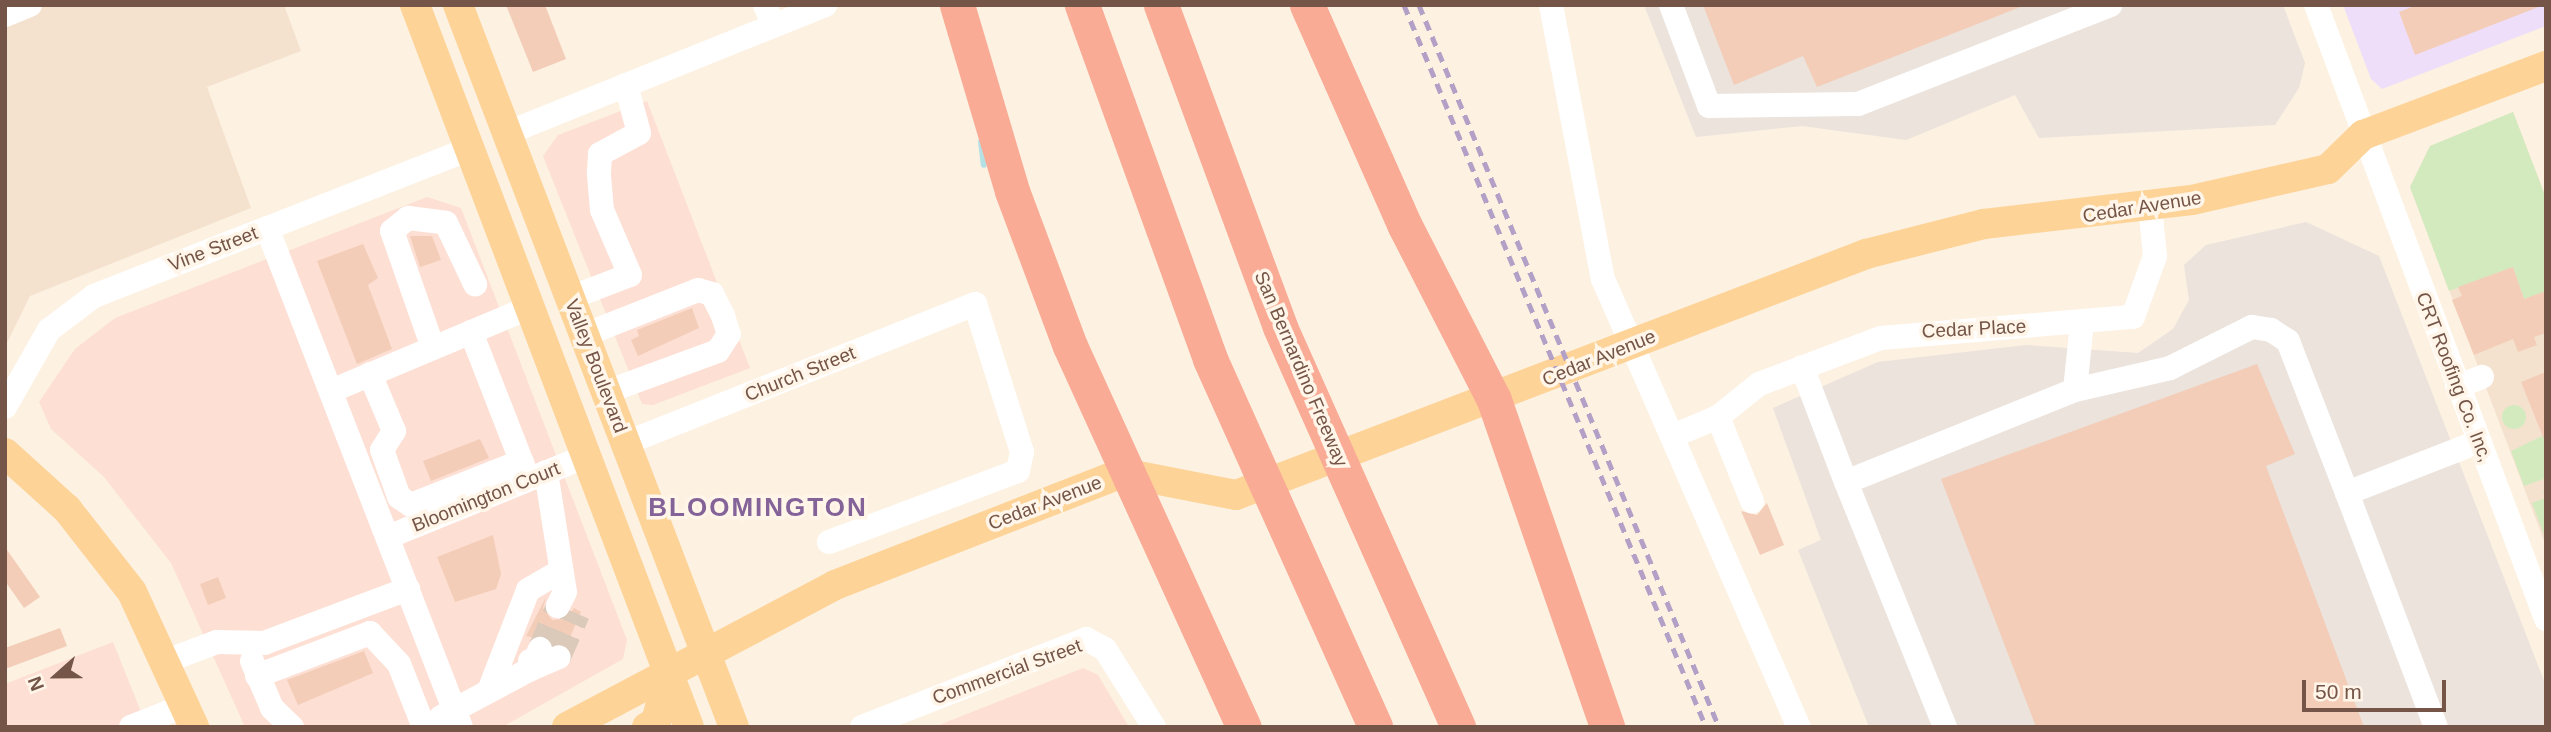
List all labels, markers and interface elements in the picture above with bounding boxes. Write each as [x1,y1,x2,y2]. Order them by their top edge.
street label: Cedar Avenue [2080,186,2204,228]
street label: Vine Street [165,222,261,276]
street label: San Bernardino Freeway [1249,268,1353,470]
street label: CRT Roofing Co. Inc, [2411,289,2497,465]
street label: Valley Boulevard [560,296,632,436]
street label: Cedar Place [1921,315,2027,343]
street label: Cedar Avenue [1539,325,1659,391]
street label: Church Street [741,341,859,407]
street label: Bloomington Court [409,457,563,537]
street label: Cedar Avenue [984,471,1106,535]
district label: BLOOMINGTON [650,492,866,524]
street label: Commercial Street [929,634,1085,710]
north arrow [21,641,91,711]
scale bar [2306,666,2450,710]
text: N [24,674,48,694]
text: 50 m [2315,680,2362,703]

